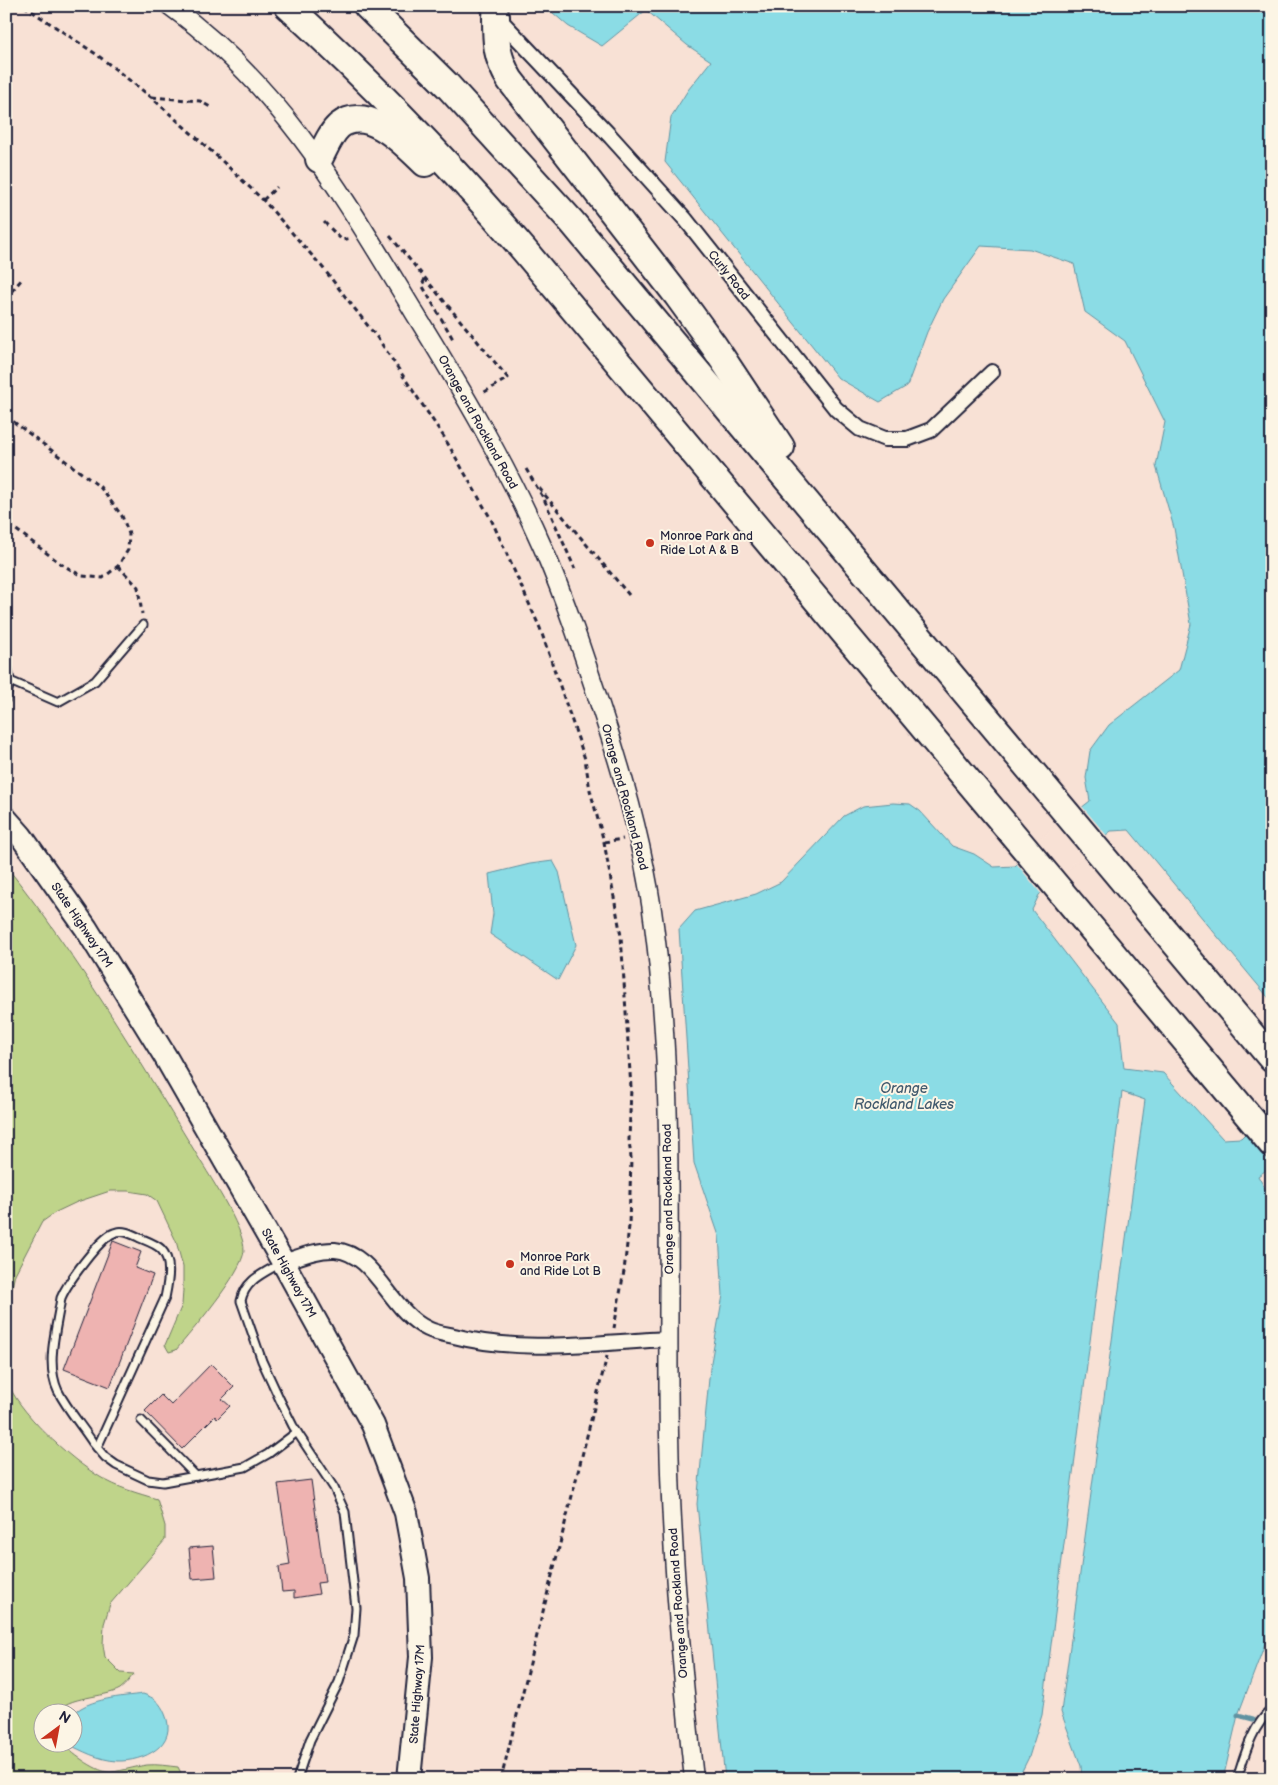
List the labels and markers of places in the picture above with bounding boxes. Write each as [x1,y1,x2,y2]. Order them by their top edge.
place label: Monroe Park and Ride Lot A & B [660,529,753,558]
marker: Monroe Park and Ride Lot A & B [644,537,656,549]
place label: Monroe Park and Ride Lot B [520,1250,601,1279]
marker: Monroe Park and Ride Lot B [504,1258,516,1270]

